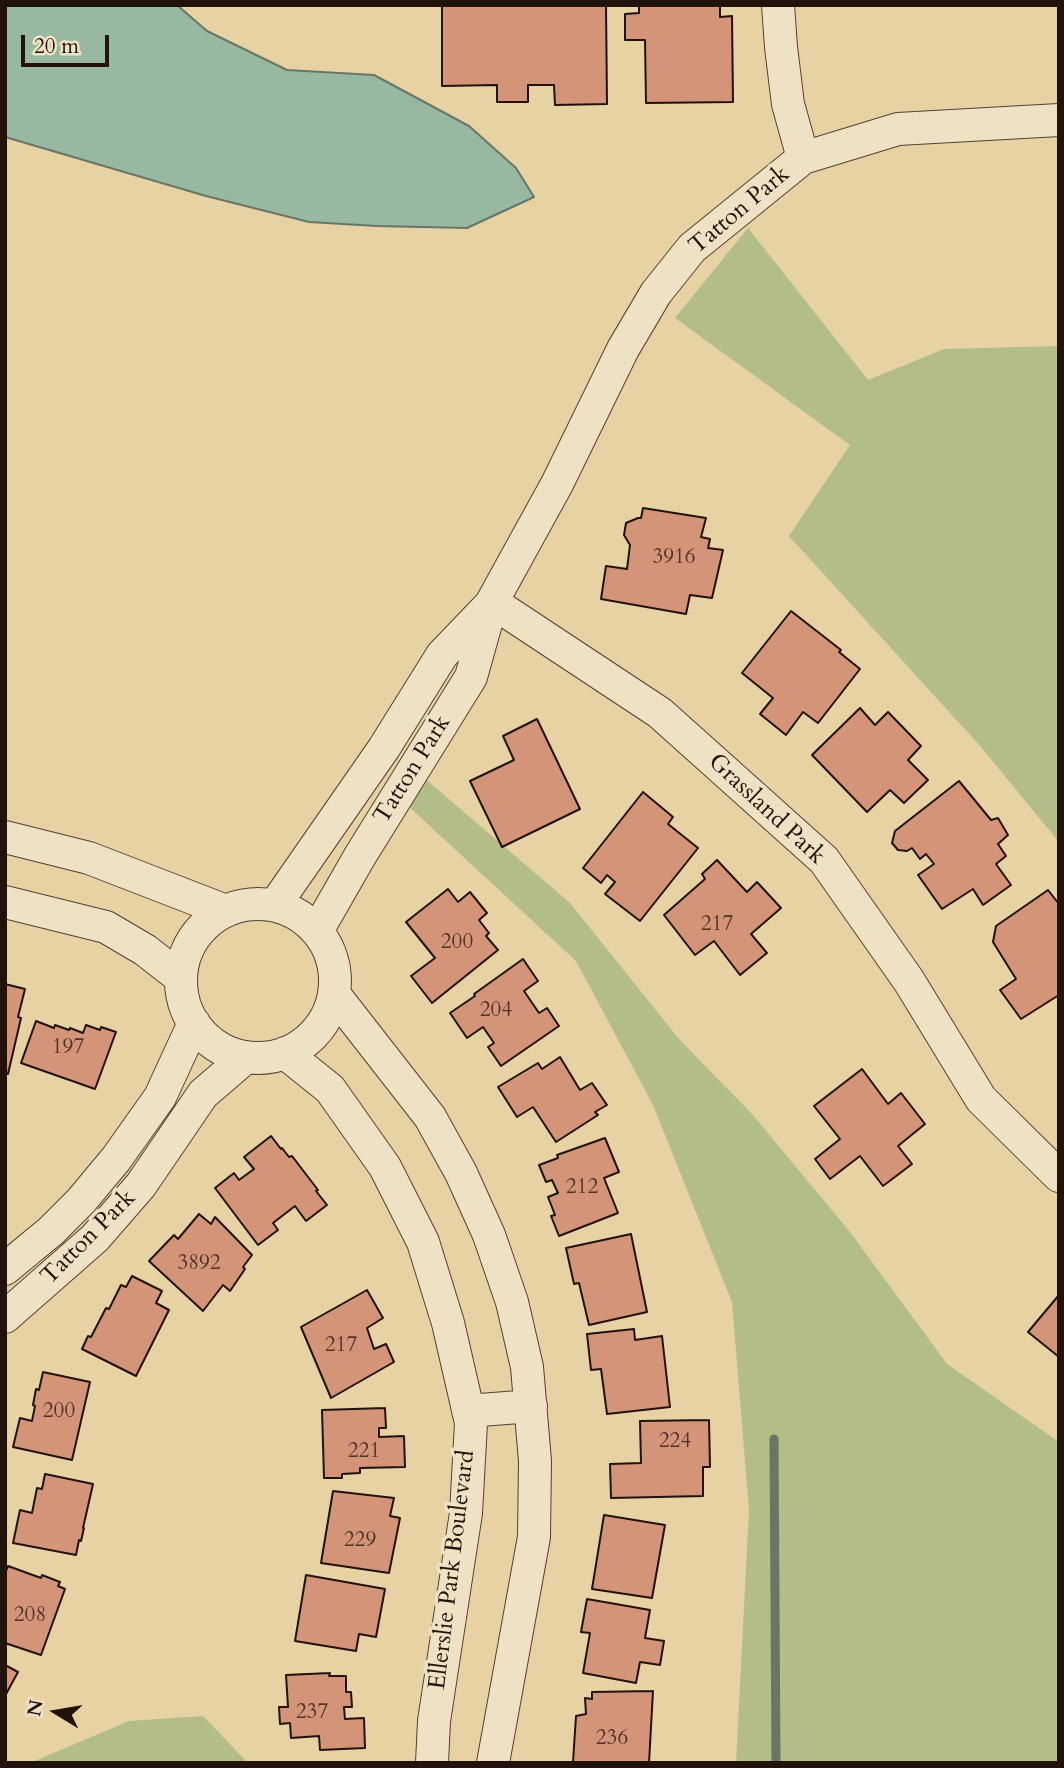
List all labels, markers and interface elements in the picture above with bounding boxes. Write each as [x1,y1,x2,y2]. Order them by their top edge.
scale bar [24,21,112,65]
text: 20 m [34,32,79,61]
street label: Tatton Park [684,161,796,261]
house number: 3916 [652,545,696,571]
street label: Tatton Park [368,710,458,830]
street label: Grassland Park [701,748,831,872]
house number: 217 [701,912,733,938]
house number: 200 [441,930,473,956]
house number: 204 [480,998,512,1024]
house number: 197 [52,1035,84,1061]
house number: 212 [566,1175,598,1201]
street label: Tatton Park [36,1185,142,1291]
house number: 3892 [177,1251,221,1277]
house number: 217 [325,1333,357,1359]
house number: 200 [43,1399,75,1425]
house number: 224 [659,1429,691,1455]
house number: 221 [348,1439,380,1465]
street label: Ellerslie Park Boulevard [424,1449,482,1691]
house number: 229 [344,1528,376,1554]
house number: 208 [14,1603,46,1629]
north arrow [21,1677,91,1747]
text: N [21,1697,50,1719]
house number: 237 [296,1700,328,1726]
house number: 236 [596,1726,628,1752]

